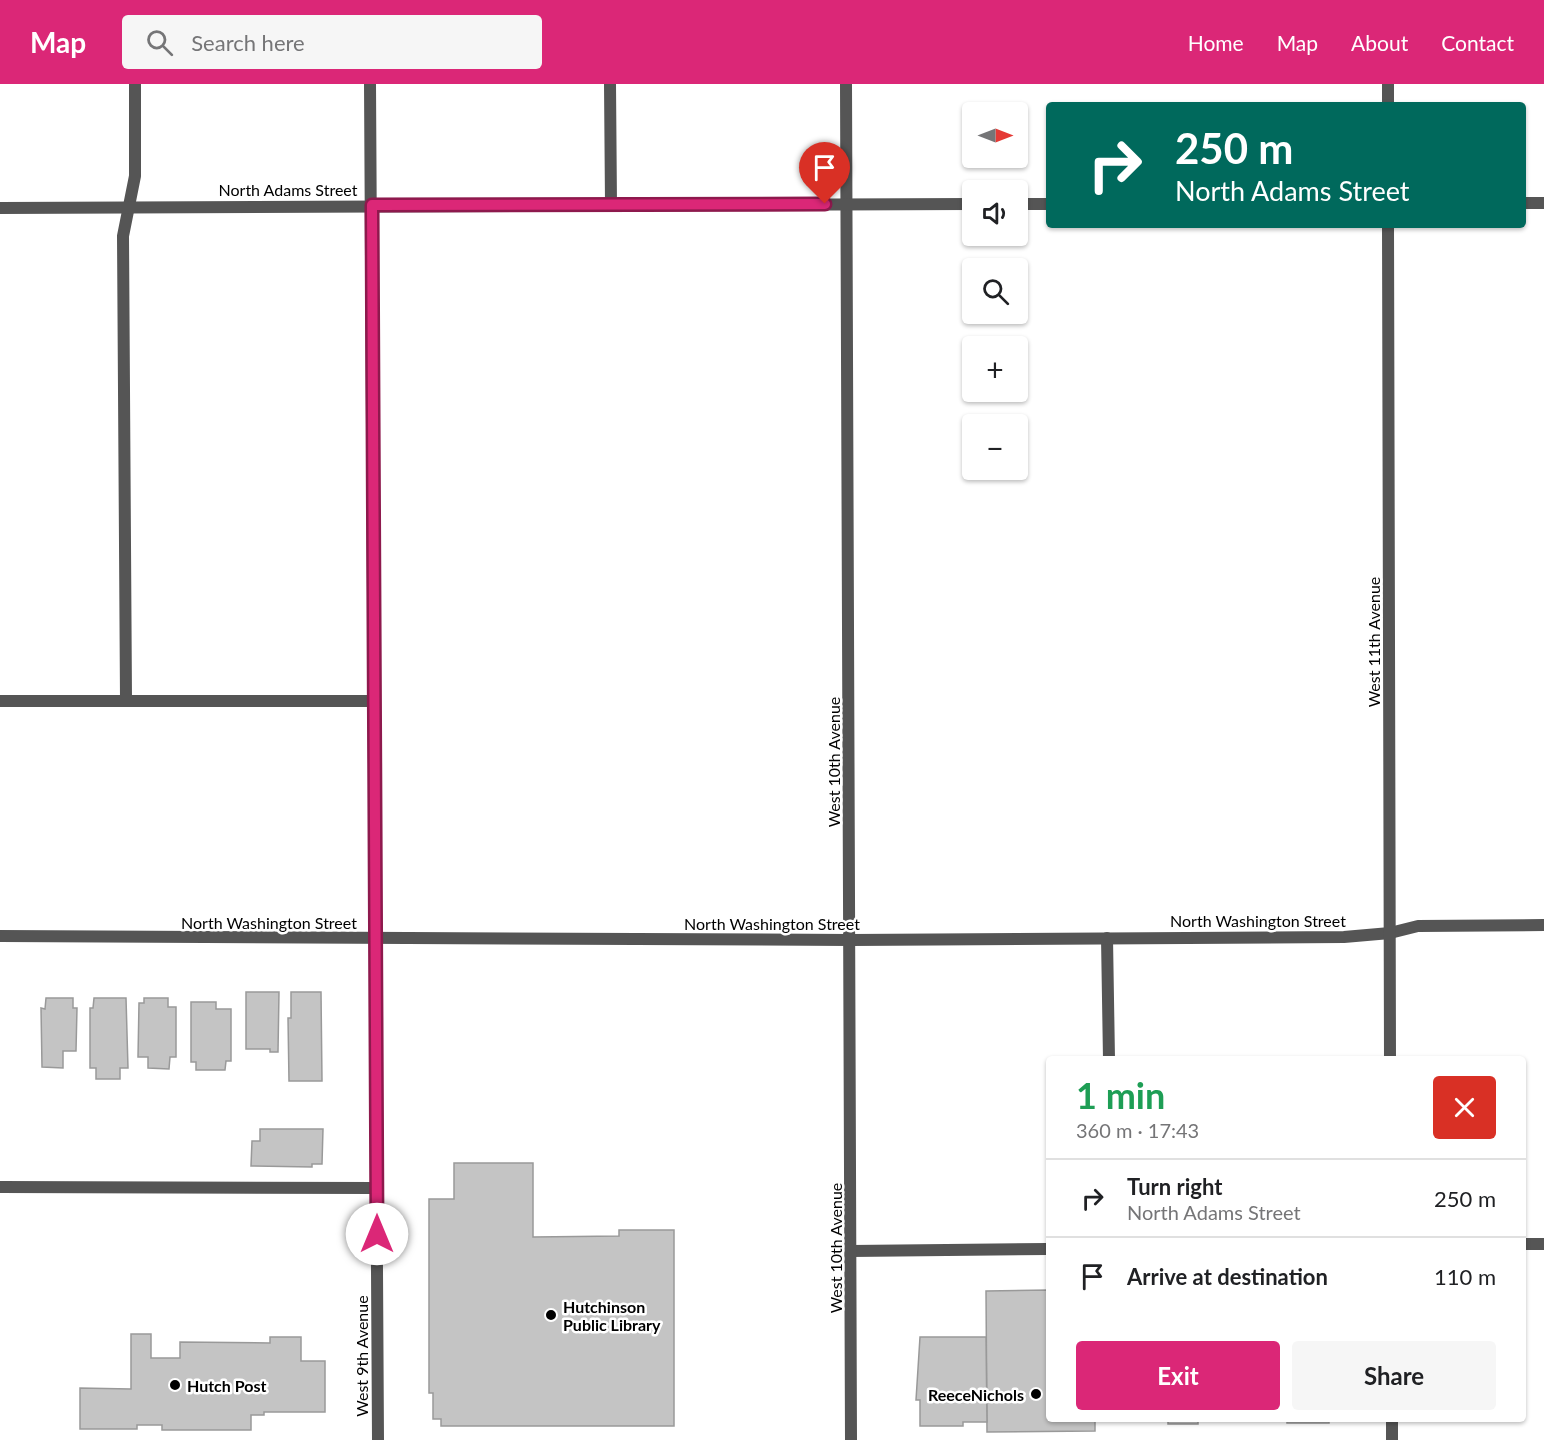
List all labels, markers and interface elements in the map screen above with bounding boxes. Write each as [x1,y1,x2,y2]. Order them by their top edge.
search box [122,15,542,69]
text: Map [30,25,86,59]
icon: search [143,26,176,59]
text: Search here [191,29,305,56]
text: Home [1188,30,1244,55]
text: Map [1277,30,1318,55]
text: About [1351,30,1408,55]
text: Contact [1441,30,1514,55]
north arrow [962,102,1028,168]
map controls [962,102,1028,480]
text: 250 m [1175,123,1293,173]
icon: right [1076,126,1154,204]
pin [799,142,850,204]
icon: arrive [808,151,841,184]
text: North Adams Street [1175,174,1410,207]
street label: North Adams Street [219,180,358,199]
button: sound [962,180,1028,246]
button: search [962,258,1028,324]
button: + [962,336,1028,402]
button: − [962,414,1028,480]
street label: West 11th Avenue [1364,577,1383,707]
street label: West 10th Avenue [824,697,843,827]
street label: North Washington Street [1170,911,1346,930]
street label: North Washington Street [181,913,357,932]
street label: North Washington Street [684,914,860,933]
text: 1 min [1076,1073,1165,1117]
button: close [1433,1076,1496,1139]
text: 360 m · 17:43 [1076,1118,1199,1142]
text: Turn right [1127,1173,1222,1200]
icon: right [1076,1182,1109,1215]
street label: West 10th Avenue [826,1183,845,1313]
text: 250 m [1434,1185,1496,1212]
text: North Adams Street [1127,1200,1301,1224]
position arrow [345,1202,409,1266]
icon: arrive [1076,1260,1109,1293]
text: Arrive at destination [1127,1263,1328,1290]
text: 110 m [1434,1263,1496,1290]
street label: West 9th Avenue [352,1295,371,1417]
place label: Hutchinson Public Library [563,1297,661,1334]
marker: Hutchinson Public Library [544,1308,558,1322]
button: Exit [1076,1341,1280,1410]
button: Share [1292,1341,1496,1410]
place label: Hutch Post [187,1376,266,1395]
marker: Hutch Post [168,1378,182,1392]
place label: ReeceNichols [928,1385,1024,1404]
marker: ReeceNichols [1029,1387,1043,1401]

